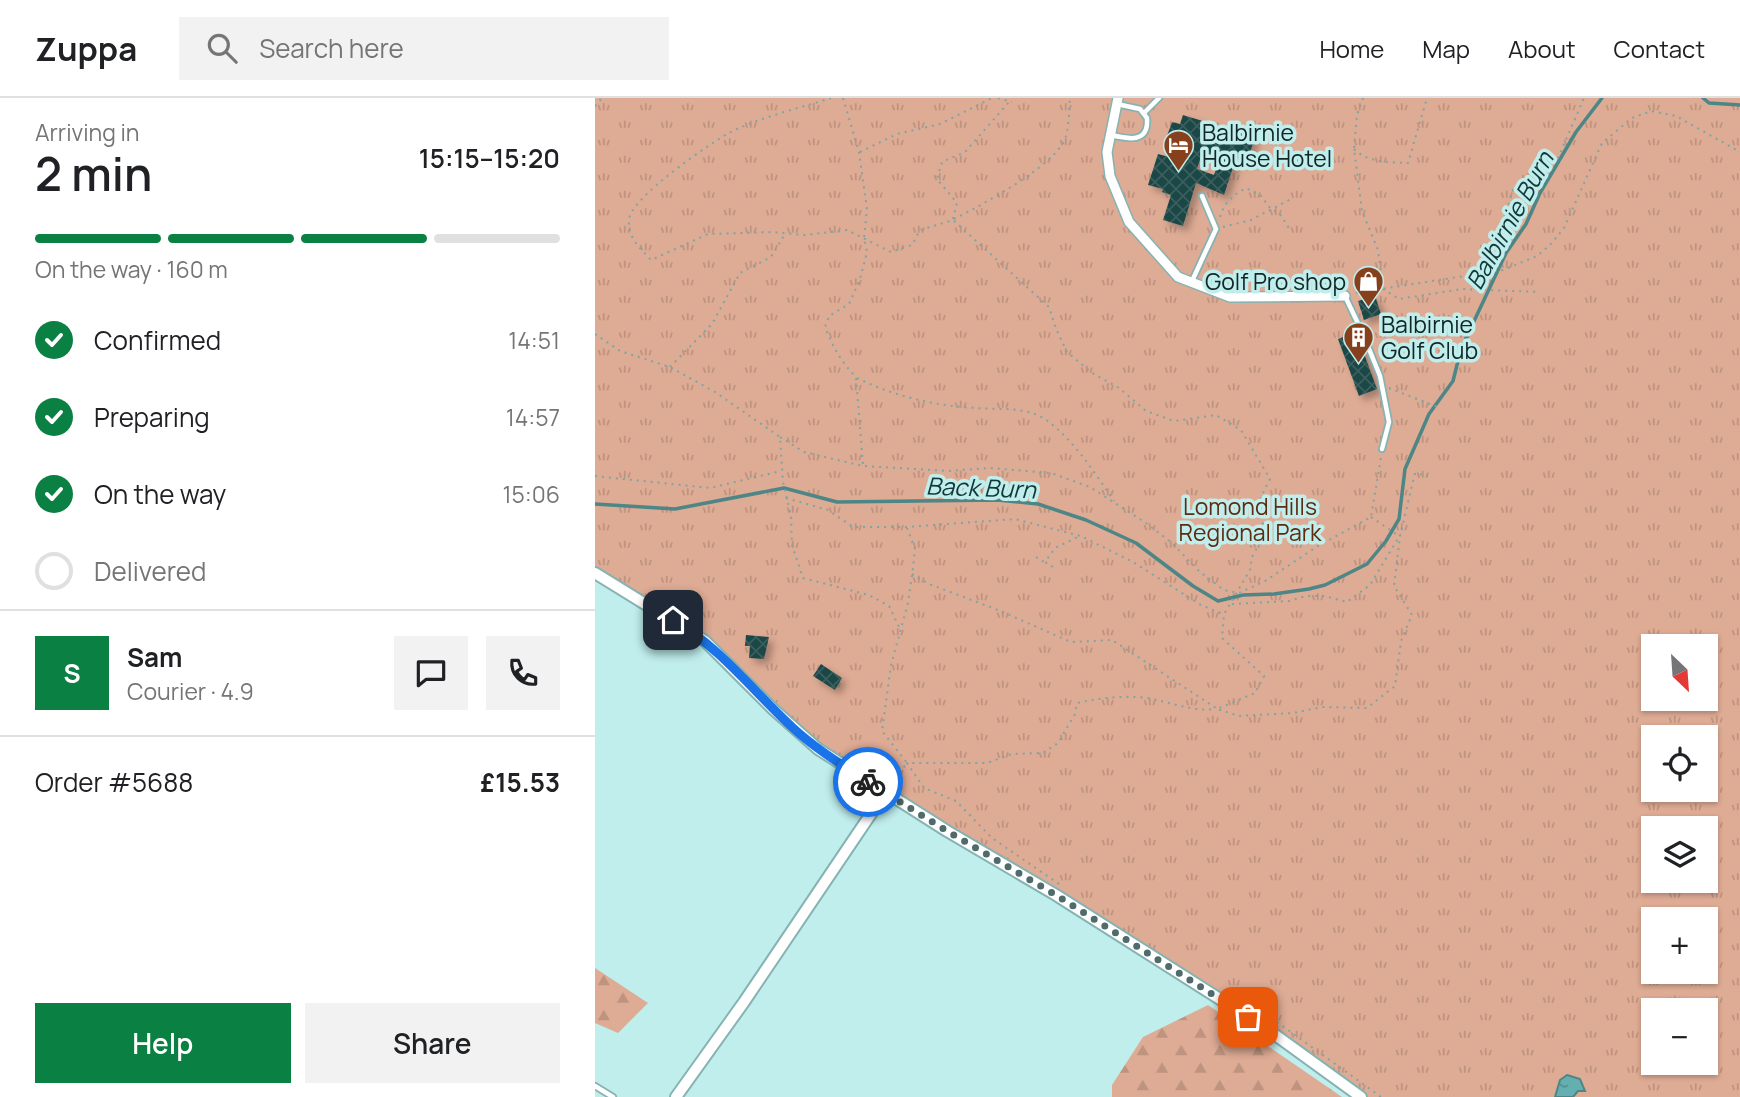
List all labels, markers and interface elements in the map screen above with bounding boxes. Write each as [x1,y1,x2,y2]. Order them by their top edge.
search box [179,17,669,80]
text: Zuppa [35,26,137,71]
icon: search [203,29,241,67]
text: Search here [259,30,404,66]
text: Home [1319,32,1384,65]
text: Map [1422,32,1470,65]
text: About [1508,32,1576,65]
text: Contact [1614,32,1705,65]
text: Arriving in [35,116,140,148]
place label: Balbirnie House Hotel [1202,116,1332,174]
hotel icon: Balbirnie House Hotel [1162,128,1196,172]
text: 15:15–15:20 [419,140,560,176]
text: 2 min [35,142,152,205]
water label: Balbirnie Burn [1458,145,1561,295]
text: On the way · 160 m [35,253,228,285]
shop icon: Golf Pro shop [1352,264,1386,308]
place label: Golf Pro shop [1205,265,1346,297]
place label: Balbirnie Golf Club [1381,308,1478,366]
building icon: Balbirnie Golf Club [1341,320,1375,364]
icon: check [35,321,73,359]
text: Confirmed [94,322,221,358]
text: 14:51 [508,324,560,356]
icon: check [35,398,73,436]
text: Preparing [94,399,210,435]
text: 14:57 [506,401,560,433]
water label: Back Burn [925,469,1037,505]
icon: check [35,475,73,513]
text: On the way [94,476,226,512]
text: 15:06 [503,478,560,510]
park label: Lomond Hills Regional Park [1179,490,1322,548]
text: Delivered [94,553,206,589]
pin [643,590,703,650]
icon: home [654,601,692,639]
north arrow [1641,634,1719,710]
map controls [1641,634,1718,1075]
button: chat [394,636,468,710]
button: phone [486,636,560,710]
text: Sam [127,639,182,675]
text: S [63,655,81,691]
text: Courier · 4.9 [127,675,254,707]
button: locate [1641,725,1718,802]
courier [833,747,903,817]
icon: bike [849,763,887,801]
text: Order #5688 [35,764,193,800]
text: £15.53 [480,764,560,800]
button: layers [1641,816,1718,893]
button: + [1641,907,1718,984]
pin [1218,987,1278,1047]
icon: bag [1229,998,1267,1036]
button: − [1641,998,1718,1075]
button: Help [35,1003,291,1083]
button: Share [305,1003,560,1083]

